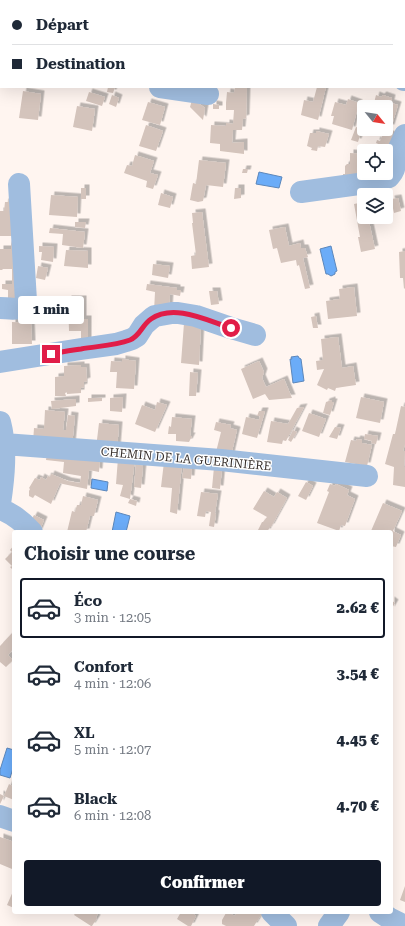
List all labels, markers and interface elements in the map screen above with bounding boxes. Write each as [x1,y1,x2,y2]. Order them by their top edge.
text: Départ [36,16,89,34]
text: Destination [36,55,125,73]
north arrow [357,100,393,136]
map controls [357,100,393,224]
button: locate [357,144,393,180]
button: layers [357,188,393,224]
callout: 1 min [18,296,84,324]
text: 1 min [33,302,69,317]
route start [222,319,240,337]
route end [42,345,60,363]
street label: CHEMIN DE LA GUERINIÈRE [100,445,272,473]
text: Choisir une course [24,543,195,564]
icon: car [26,590,62,626]
text: Éco [74,592,102,610]
text: 2.62 € [337,599,379,617]
text: 3 min · 12:05 [74,610,151,625]
icon: car [26,656,62,692]
text: Confort [74,658,133,676]
text: 3.54 € [337,665,379,683]
text: 4 min · 12:06 [74,676,151,691]
icon: car [26,722,62,758]
text: XL [74,724,95,742]
text: 4.45 € [337,731,379,749]
text: 5 min · 12:07 [74,742,151,757]
icon: car [26,788,62,824]
text: Black [74,790,117,808]
text: 4.70 € [337,797,379,815]
text: 6 min · 12:08 [74,808,151,823]
button: Confirmer [24,860,381,906]

